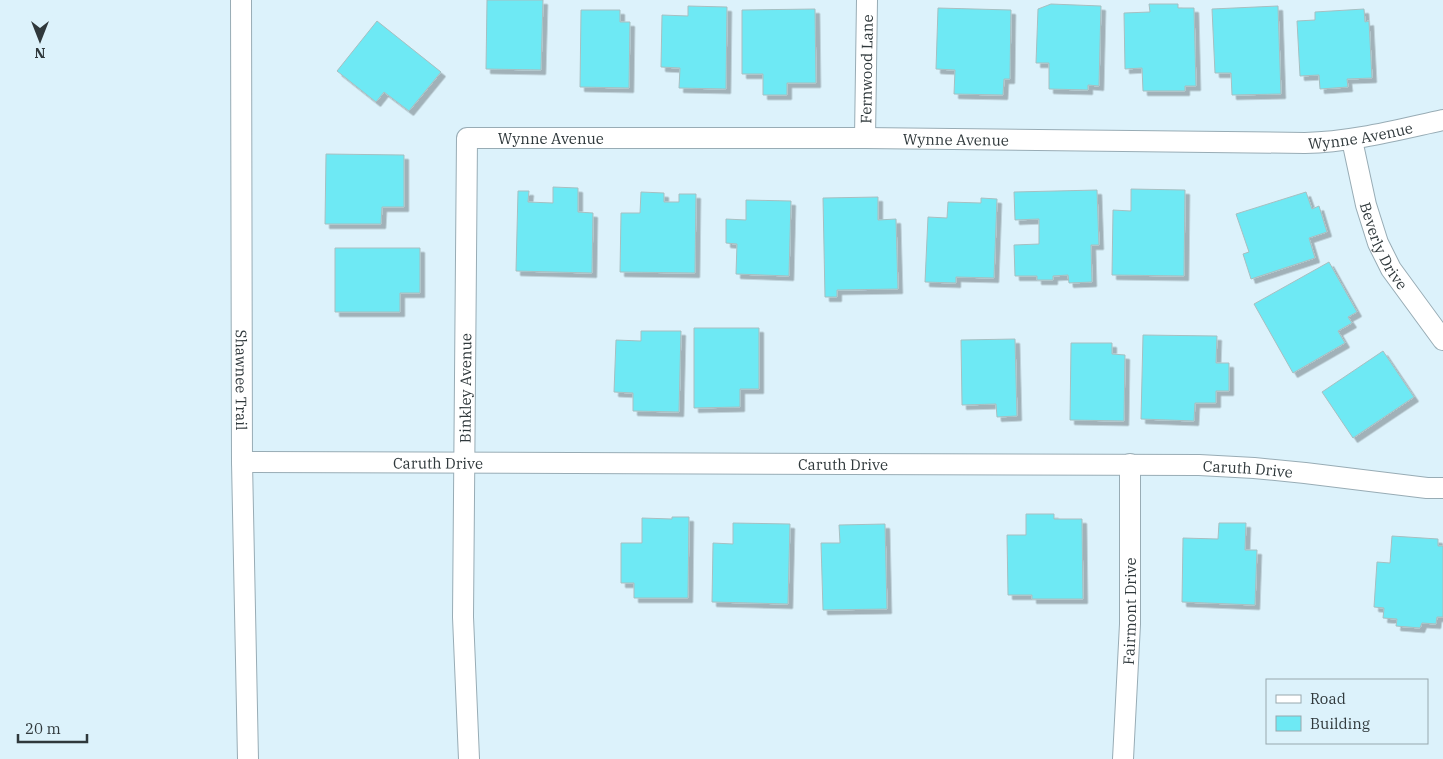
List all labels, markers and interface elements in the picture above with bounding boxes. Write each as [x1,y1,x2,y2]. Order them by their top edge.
street label: Fernwood Lane [856,14,876,124]
north arrow [15,15,65,65]
text: N [34,44,46,62]
street label: Wynne Avenue [1307,118,1414,152]
street label: Wynne Avenue [498,129,604,148]
street label: Wynne Avenue [903,129,1009,149]
street label: Beverly Drive [1356,199,1412,293]
street label: Shawnee Trail [232,330,251,430]
street label: Binkley Avenue [455,333,475,443]
street label: Caruth Drive [393,453,483,472]
street label: Caruth Drive [798,454,888,474]
street label: Caruth Drive [1202,456,1294,481]
street label: Fairmont Drive [1118,557,1140,665]
legend [1266,679,1428,744]
text: Road [1310,689,1346,708]
scale bar [18,712,86,744]
text: Building [1310,714,1370,733]
text: 20 m [25,719,61,738]

